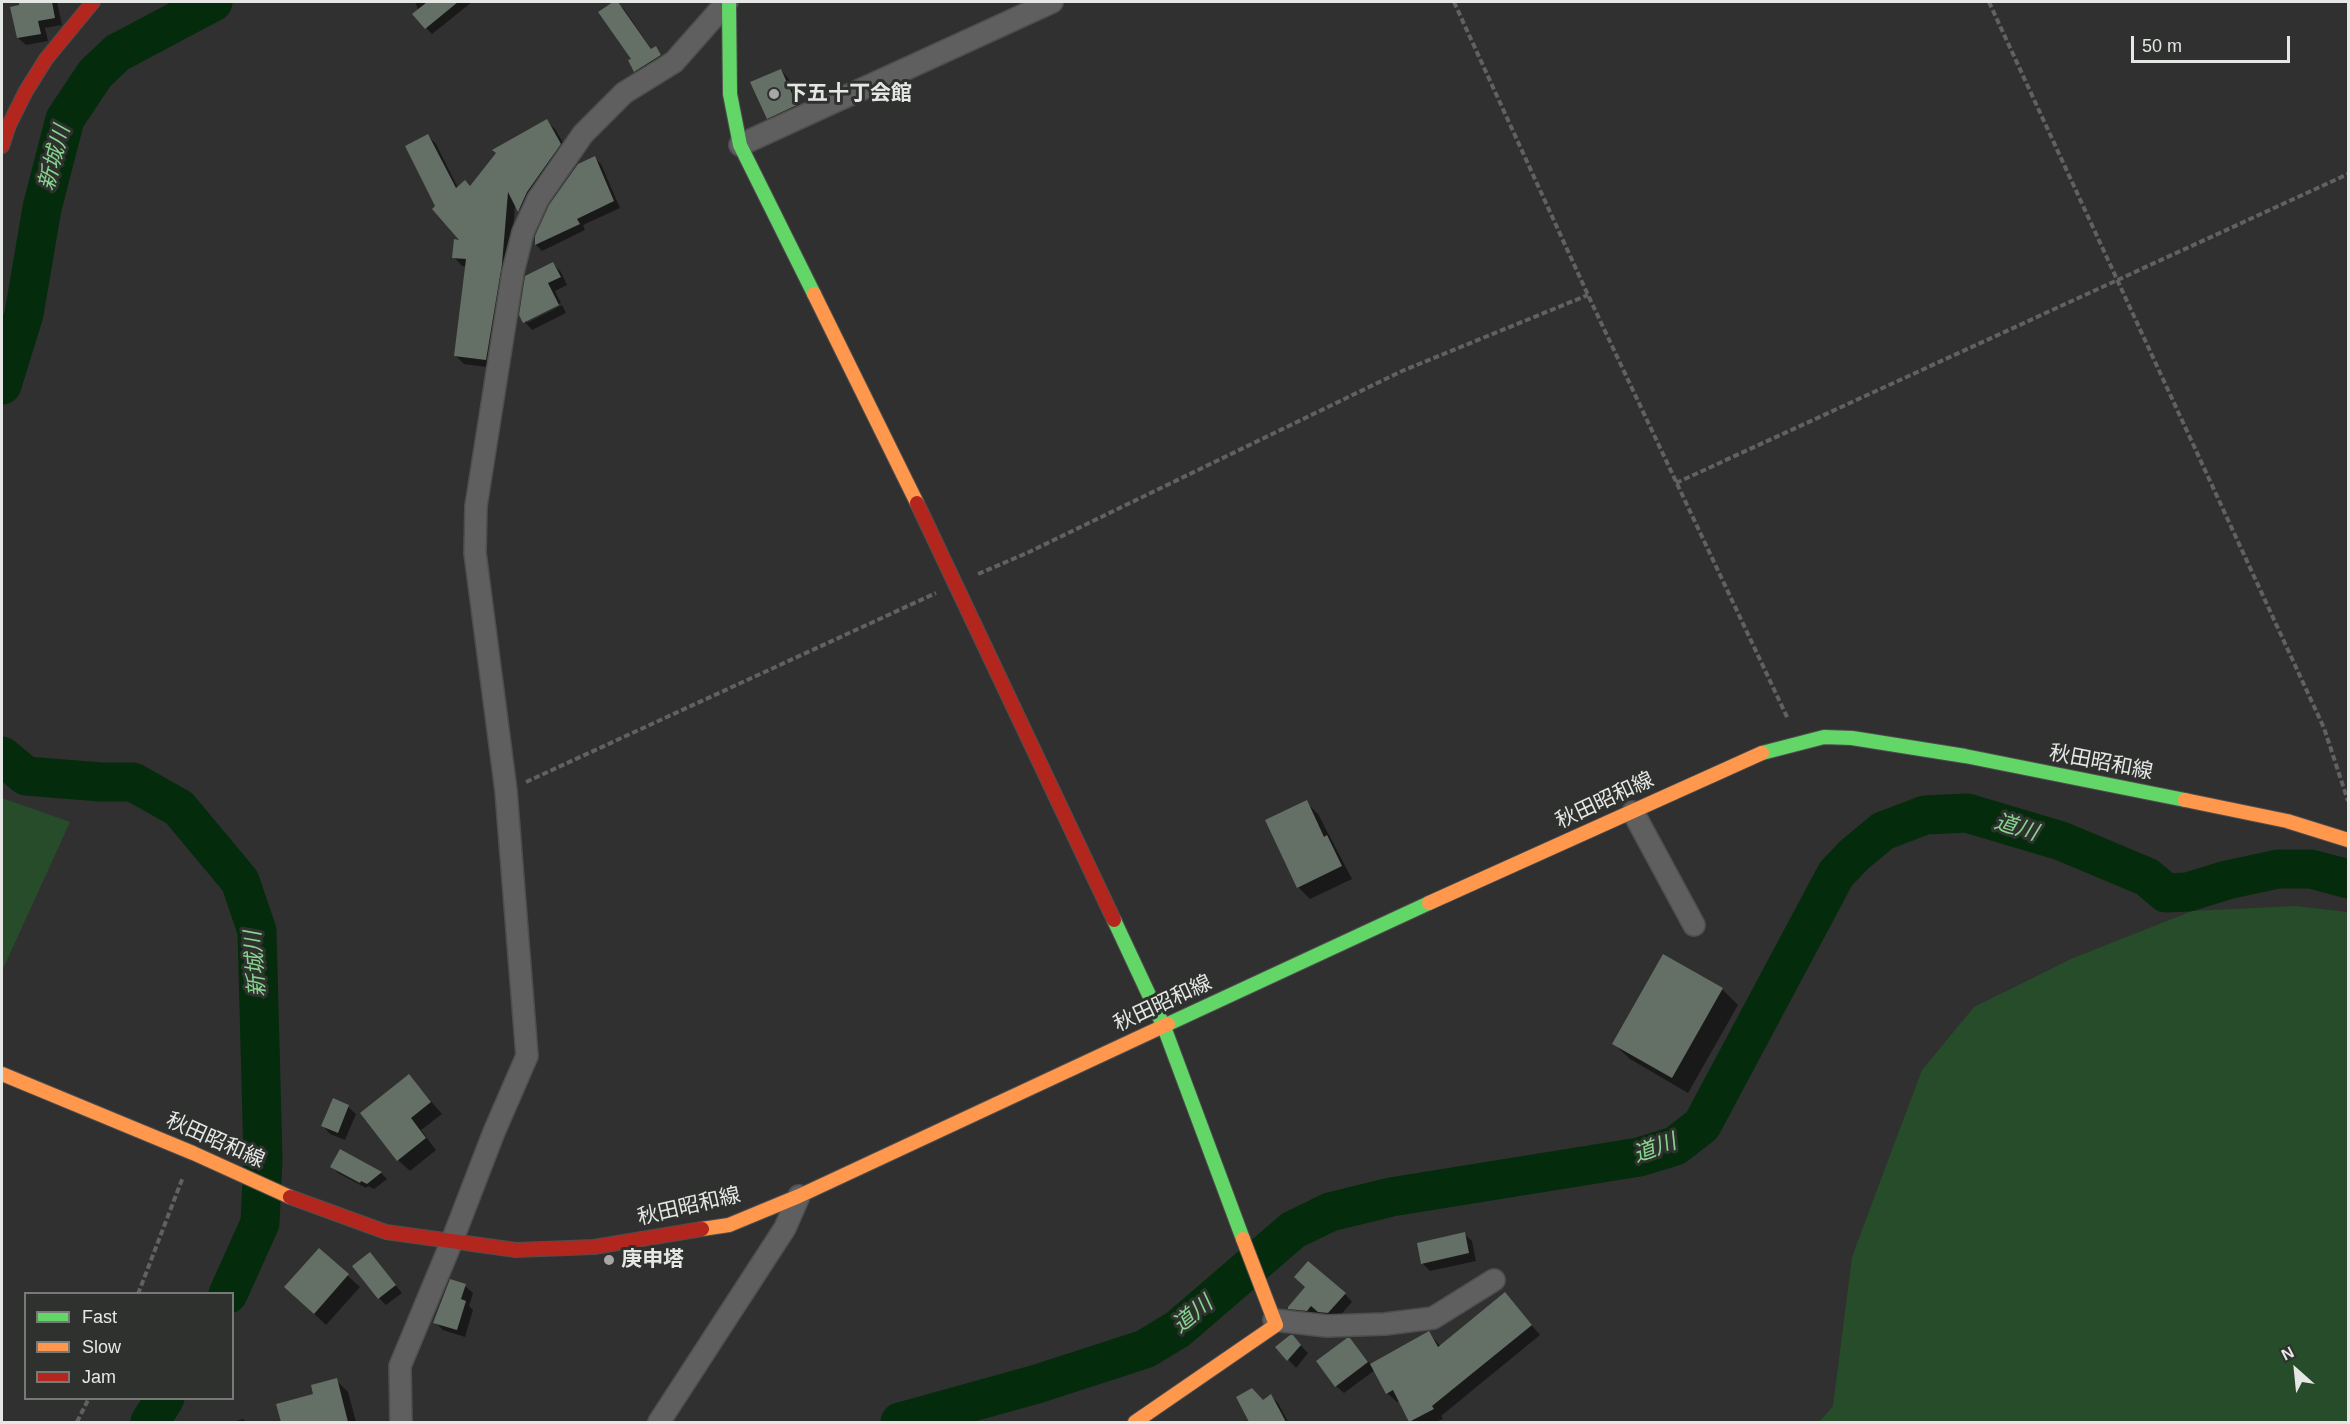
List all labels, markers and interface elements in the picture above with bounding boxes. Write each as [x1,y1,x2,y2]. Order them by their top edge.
scale bar [2134,24,2293,62]
text: 50 m [2142,36,2182,56]
place label: 下五十丁会館 [786,81,912,107]
marker: 下五十丁会館 [767,87,781,101]
water label: 新城川 [34,123,76,193]
street label: 秋田昭和線 [2047,741,2155,785]
street label: 秋田昭和線 [1552,767,1658,835]
water label: 道川 [1991,809,2041,847]
water label: 新城川 [241,930,271,998]
street label: 秋田昭和線 [1110,970,1216,1038]
street label: 秋田昭和線 [162,1108,268,1174]
water label: 道川 [1630,1129,1680,1169]
street label: 秋田昭和線 [635,1183,743,1231]
place label: 庚申塔 [621,1247,684,1273]
marker: 庚申塔 [602,1253,616,1267]
water label: 道川 [1168,1291,1218,1339]
legend [24,1292,234,1400]
text: Fast [82,1307,117,1327]
text: Slow [82,1337,121,1357]
north arrow [2266,1340,2326,1400]
text: N [2279,1343,2297,1364]
text: Jam [82,1367,116,1387]

